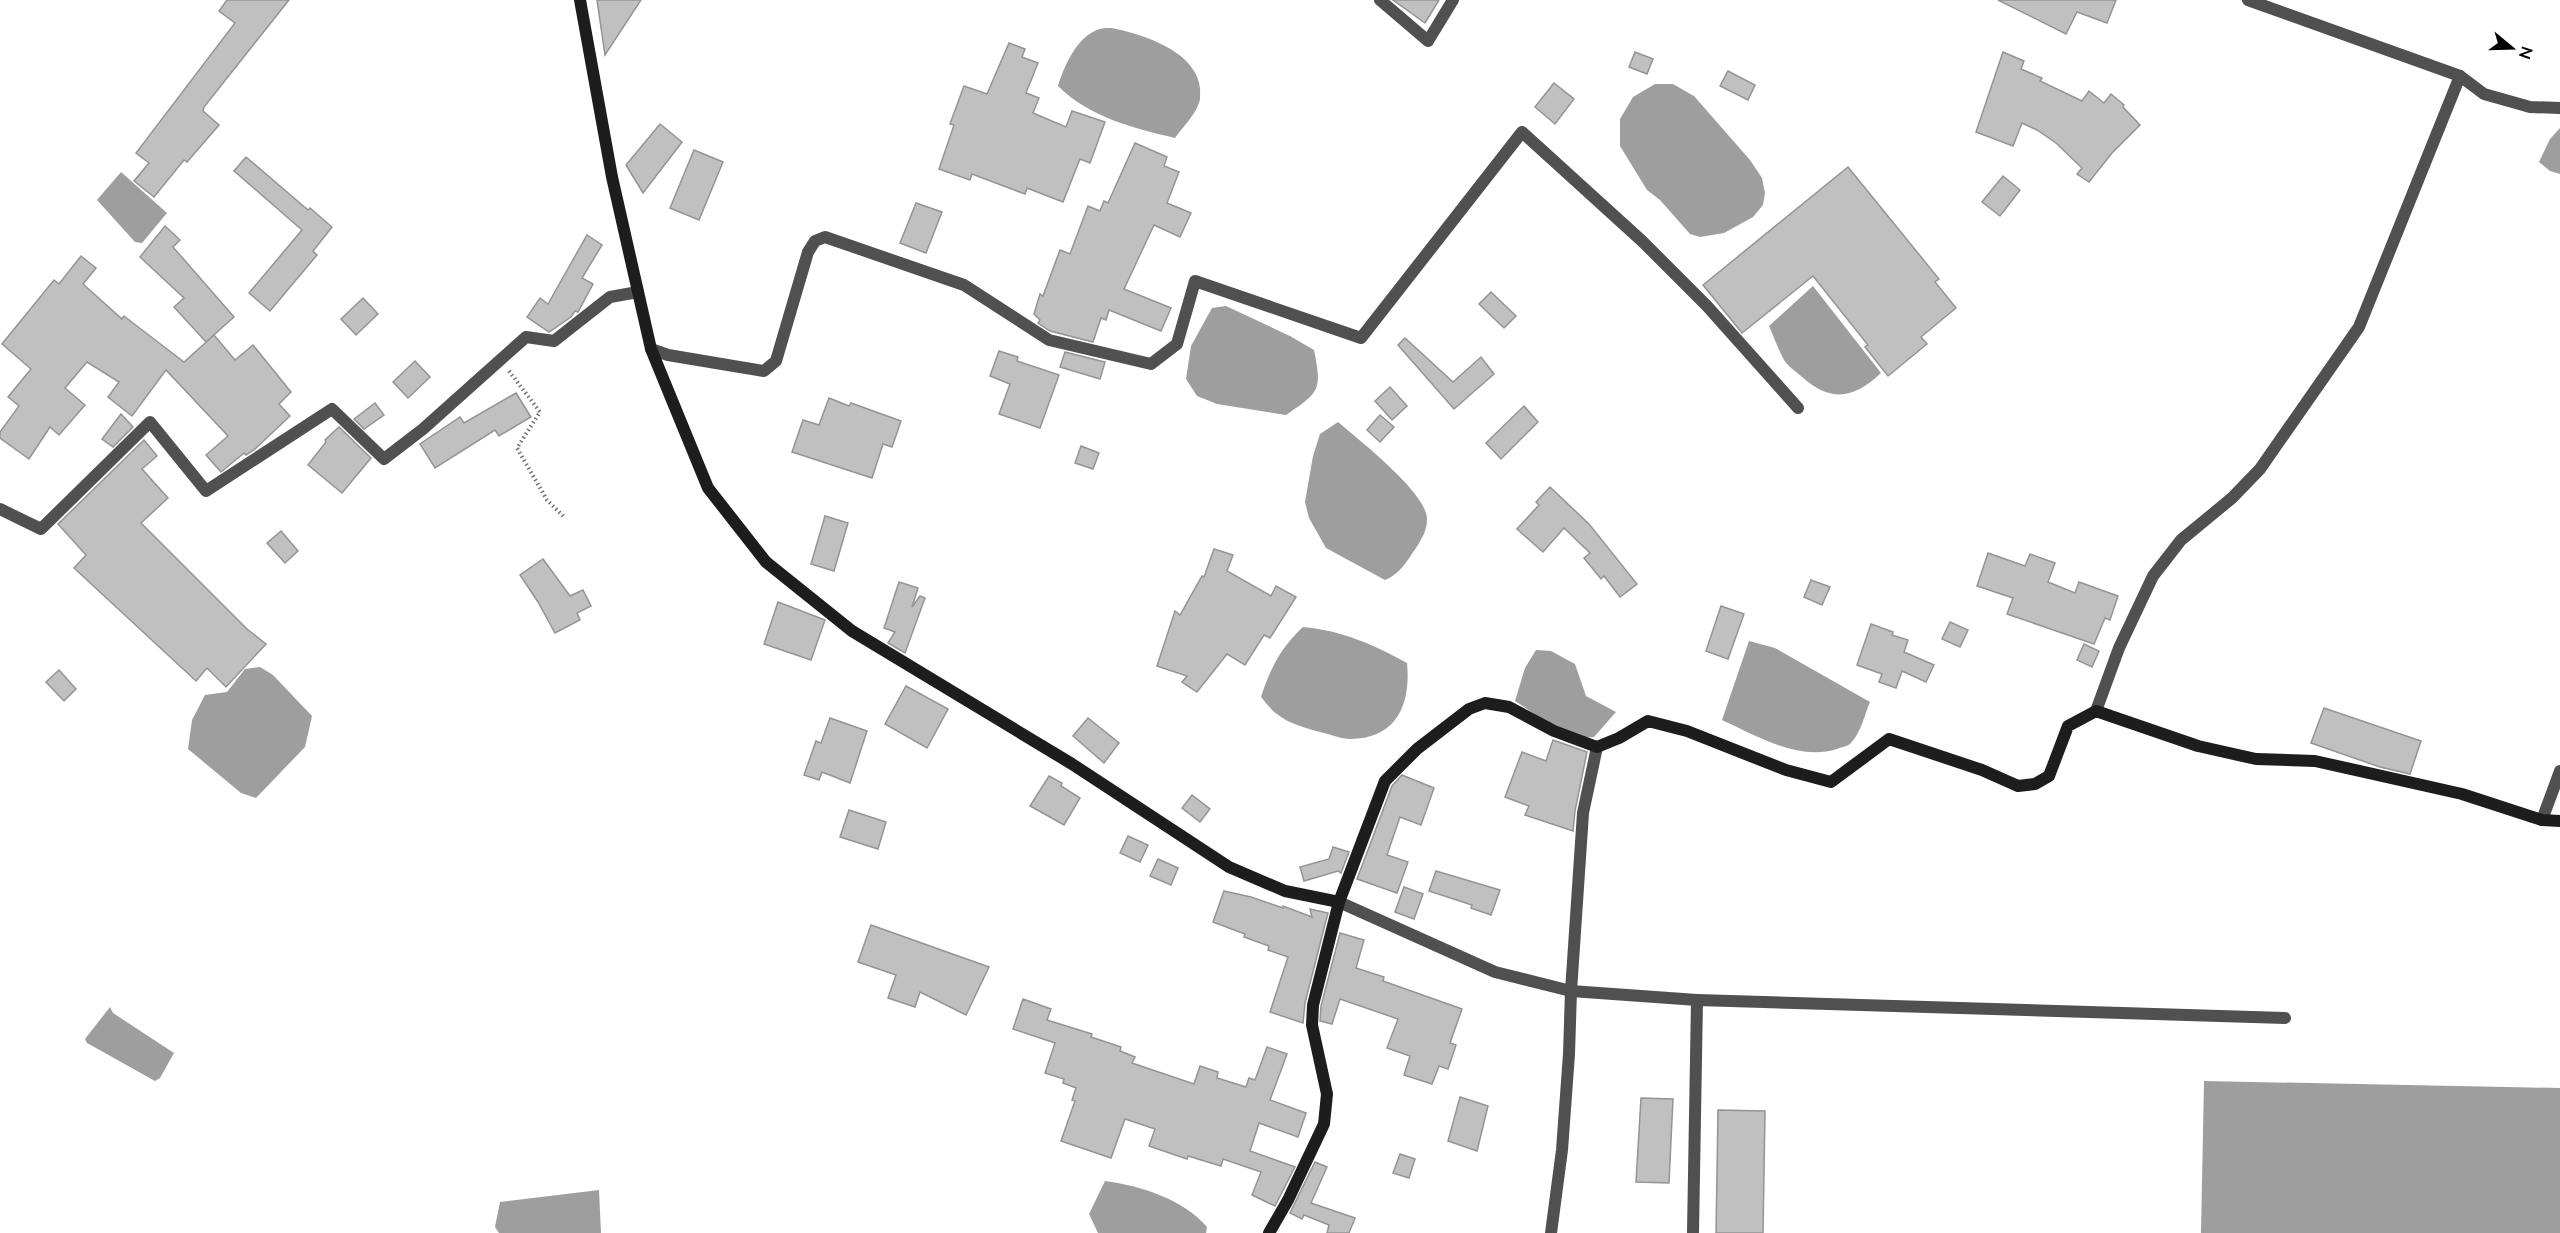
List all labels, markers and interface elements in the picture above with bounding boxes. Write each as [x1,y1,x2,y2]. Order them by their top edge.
north arrow [2482,18,2542,78]
text: N [2515,44,2538,62]

